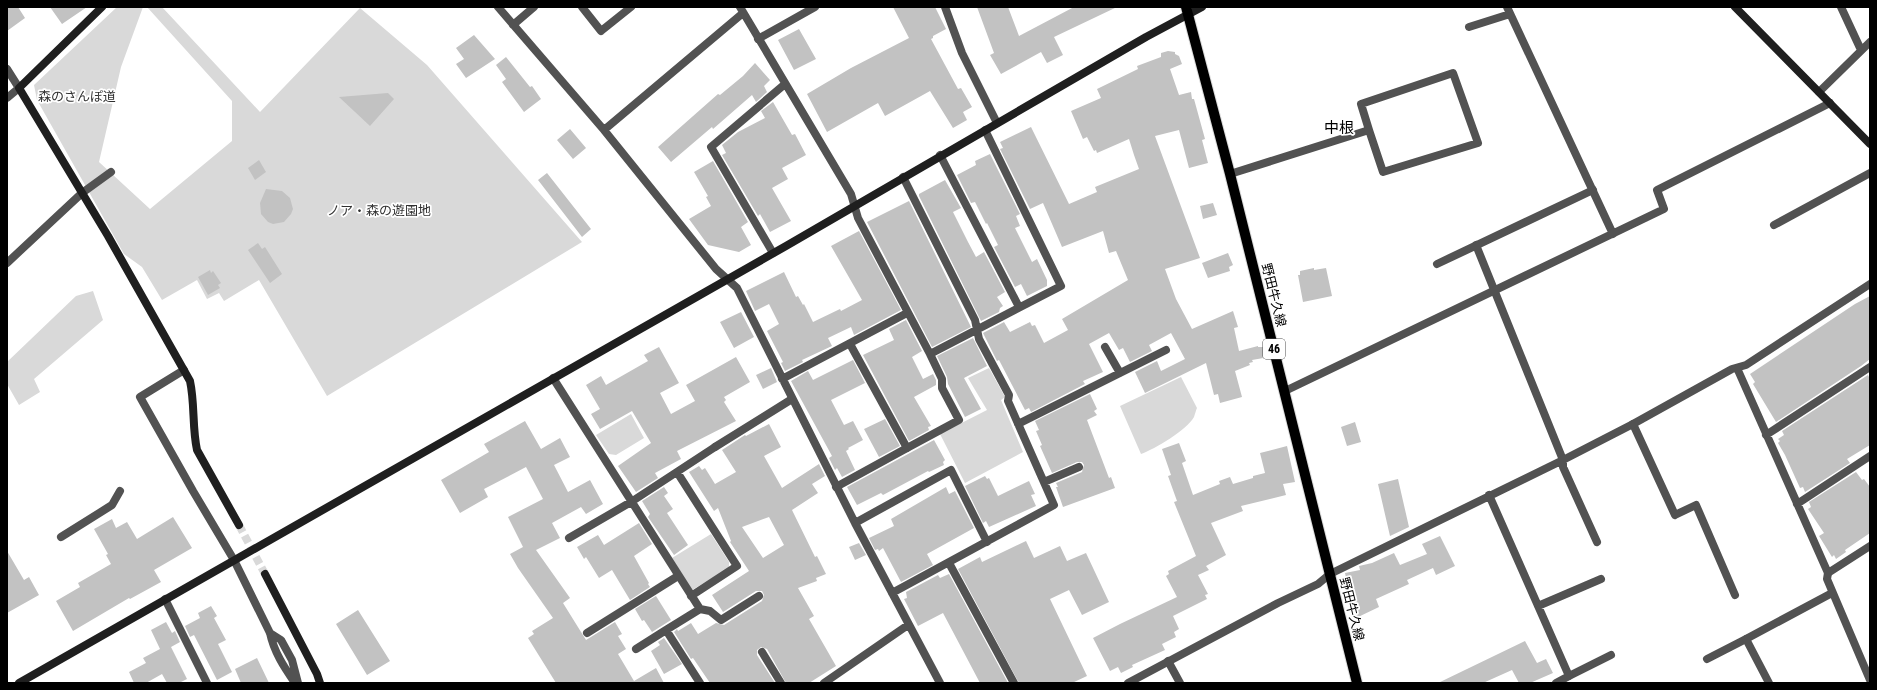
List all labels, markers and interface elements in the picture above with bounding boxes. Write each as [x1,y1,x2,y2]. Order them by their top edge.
park label: 森のさんぽ道 [38,89,116,104]
district label: 中根 [1324,119,1354,137]
park label: ノア・森の遊園地 [327,203,431,218]
street label: 野田牛久線 [1259,262,1289,328]
road number: 46 [1263,339,1285,359]
street label: 野田牛久線 [1337,576,1367,642]

